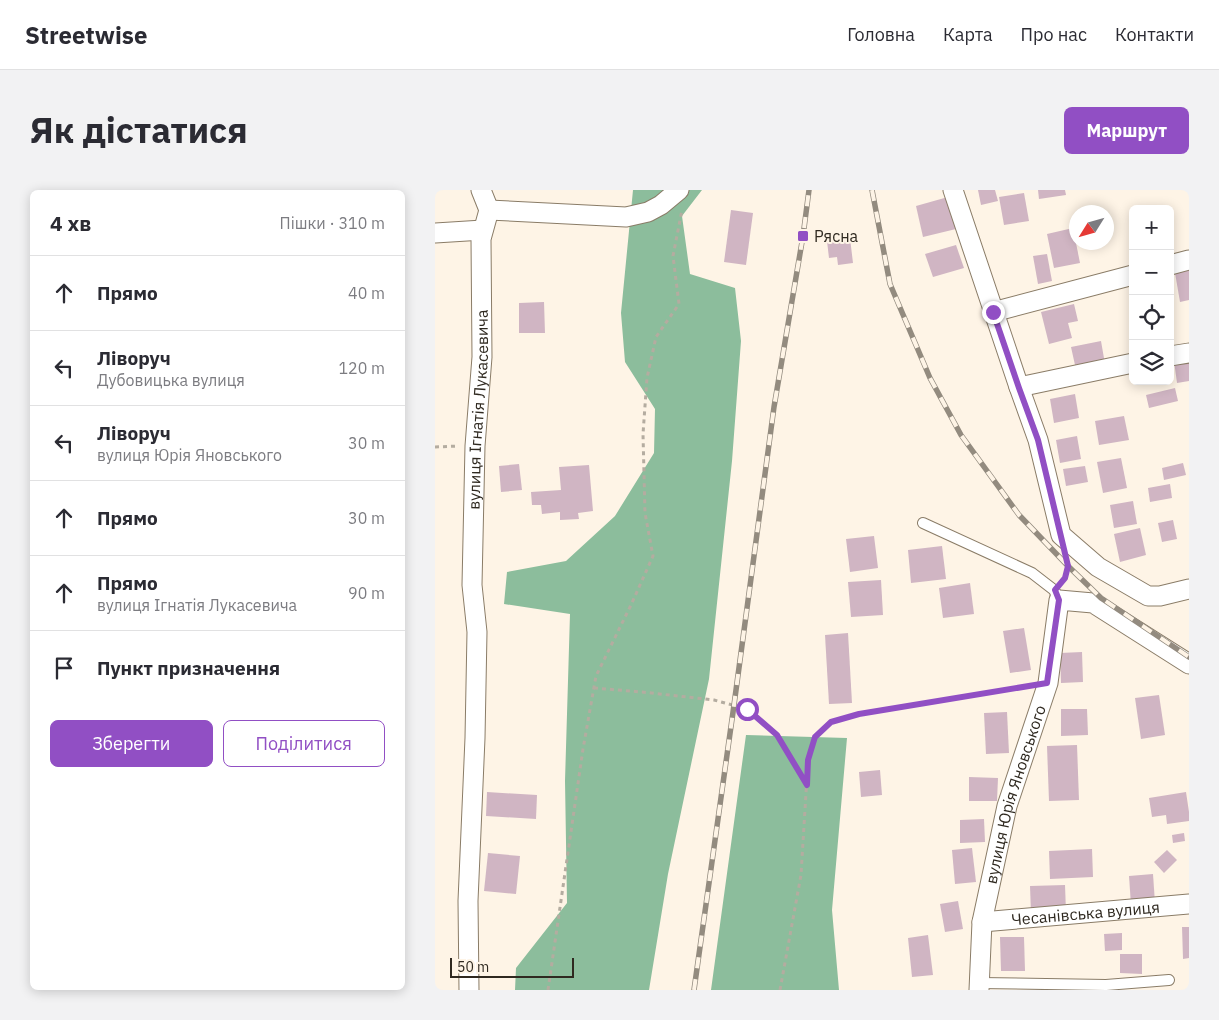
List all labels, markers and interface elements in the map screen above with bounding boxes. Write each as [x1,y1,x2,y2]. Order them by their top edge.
text: Streetwise [25,19,147,51]
text: Головна [847,23,915,46]
text: Карта [943,23,993,46]
text: Про нас [1021,23,1087,46]
text: Контакти [1115,23,1194,46]
text: Як дістатися [30,107,248,153]
button: Маршрут [1064,107,1189,154]
north arrow [1069,205,1114,250]
map controls [1129,205,1174,385]
button: + [1129,205,1174,250]
text: 4 хв [50,209,91,237]
text: Пішки · 310 m [280,213,385,233]
place label: Рясна [814,226,859,246]
marker: Рясна [796,229,810,243]
button: − [1129,250,1174,295]
icon: ahead [50,279,78,307]
text: Прямо [97,281,158,305]
text: 40 m [348,283,385,303]
button: locate [1129,295,1174,340]
route end [982,301,1005,324]
street label: вулиця Ігнатія Лукасевича [464,309,492,510]
button: layers [1129,340,1174,385]
text: Ліворуч [97,346,171,370]
icon: left [50,354,78,382]
text: 120 m [338,358,385,378]
text: Дубовицька вулиця [97,370,245,390]
text: Ліворуч [97,421,171,445]
icon: left [50,429,78,457]
text: 30 m [348,433,385,453]
text: вулиця Юрія Яновського [97,445,282,465]
icon: ahead [50,504,78,532]
text: Прямо [97,506,158,530]
text: 30 m [348,508,385,528]
text: Прямо [97,571,158,595]
icon: ahead [50,579,78,607]
text: 90 m [348,583,385,603]
text: вулиця Ігнатія Лукасевича [97,595,297,615]
icon: arrive [50,654,78,682]
text: Пункт призначення [97,656,280,680]
route start [736,698,759,721]
street label: вулиця Юрія Яновського [981,702,1050,886]
button: Зберегти [50,720,213,767]
button: Поділитися [223,720,385,767]
street label: Чесанівська вулиця [1011,897,1161,929]
scale bar [450,955,574,978]
text: 50 m [457,958,489,976]

